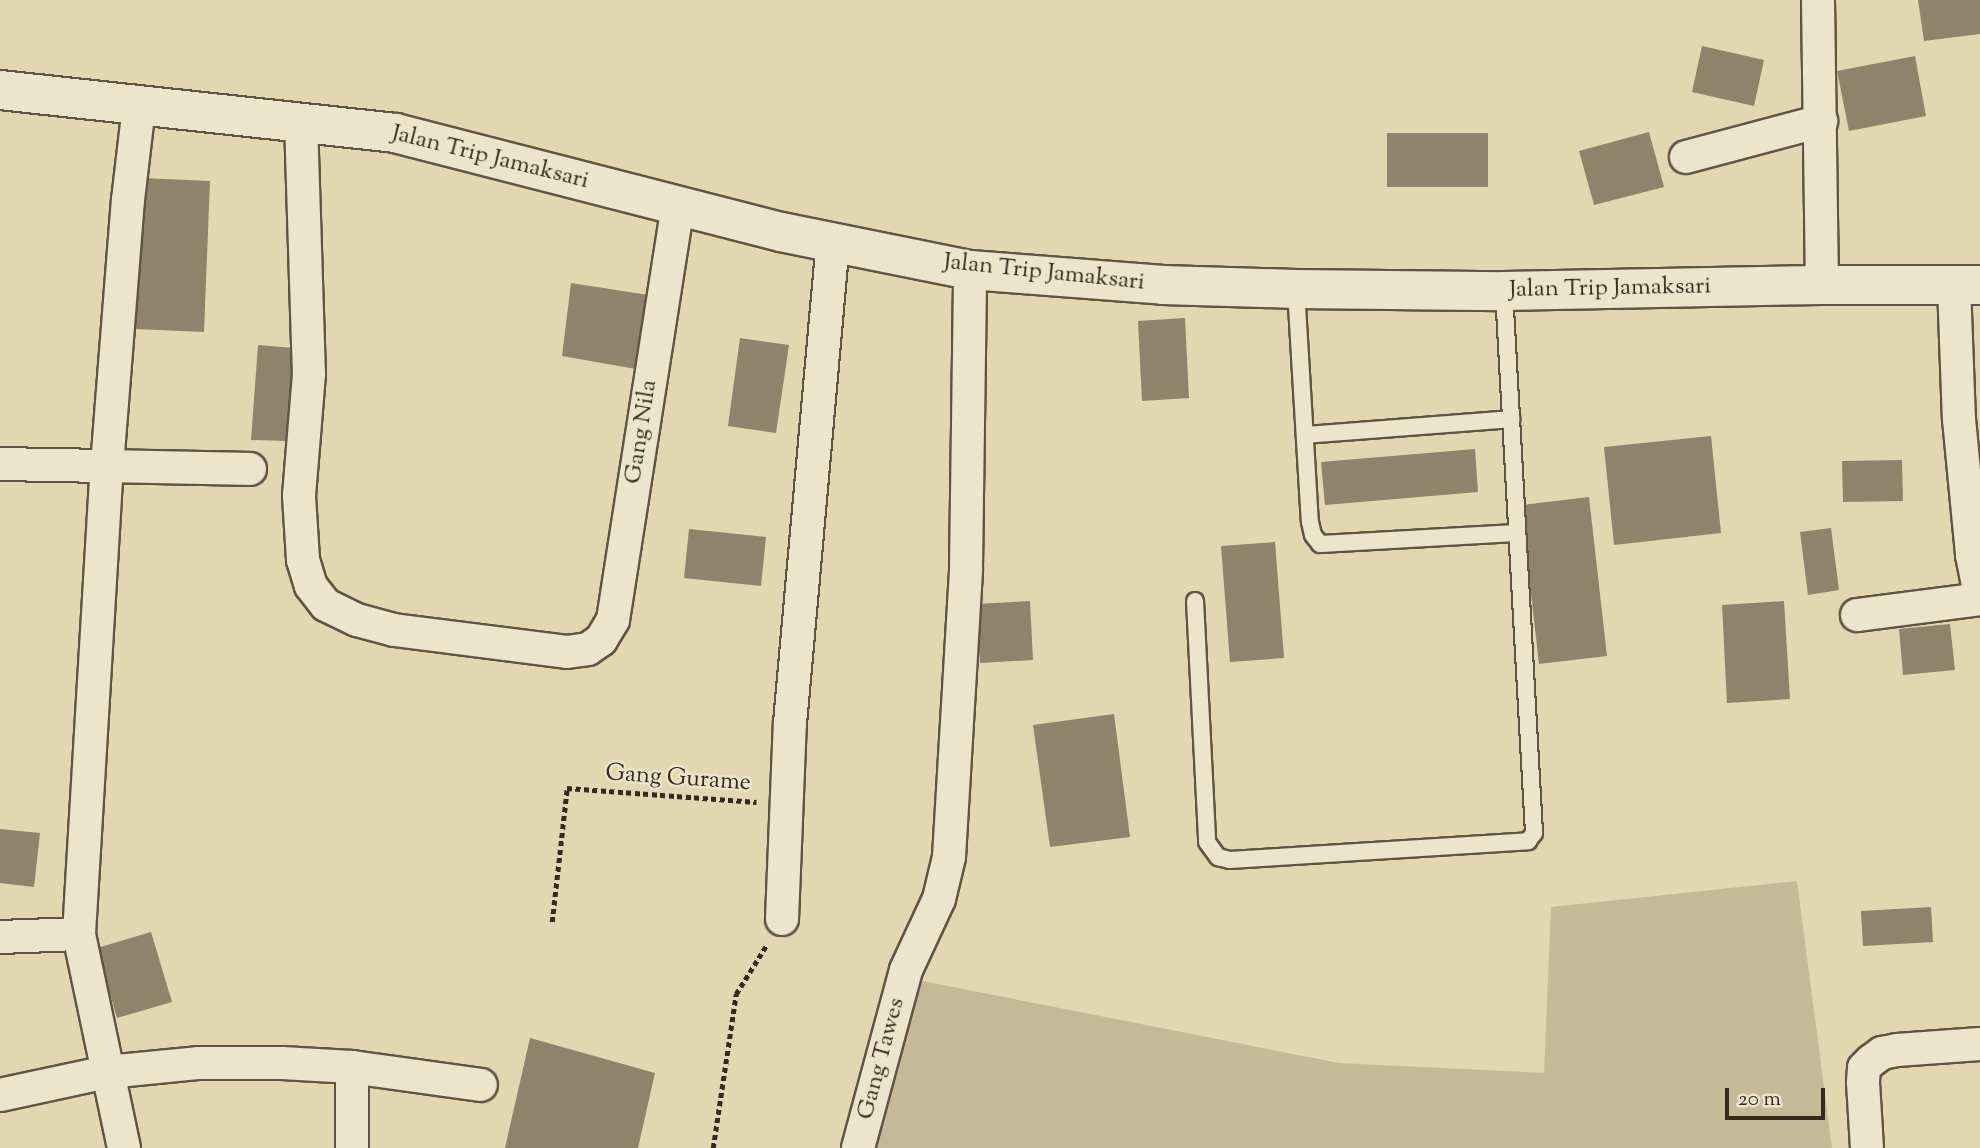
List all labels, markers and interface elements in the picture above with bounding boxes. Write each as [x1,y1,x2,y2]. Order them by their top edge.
street label: Jalan Trip Jamaksari [389,120,591,196]
street label: Jalan Trip Jamaksari [942,248,1146,298]
street label: Jalan Trip Jamaksari [1509,273,1711,305]
street label: Gang Nila [620,378,664,486]
street label: Gang Gurame [604,760,752,798]
street label: Gang Tawes [852,995,912,1123]
scale bar [1728,1074,1828,1118]
text: 20 m [1738,1085,1781,1115]

